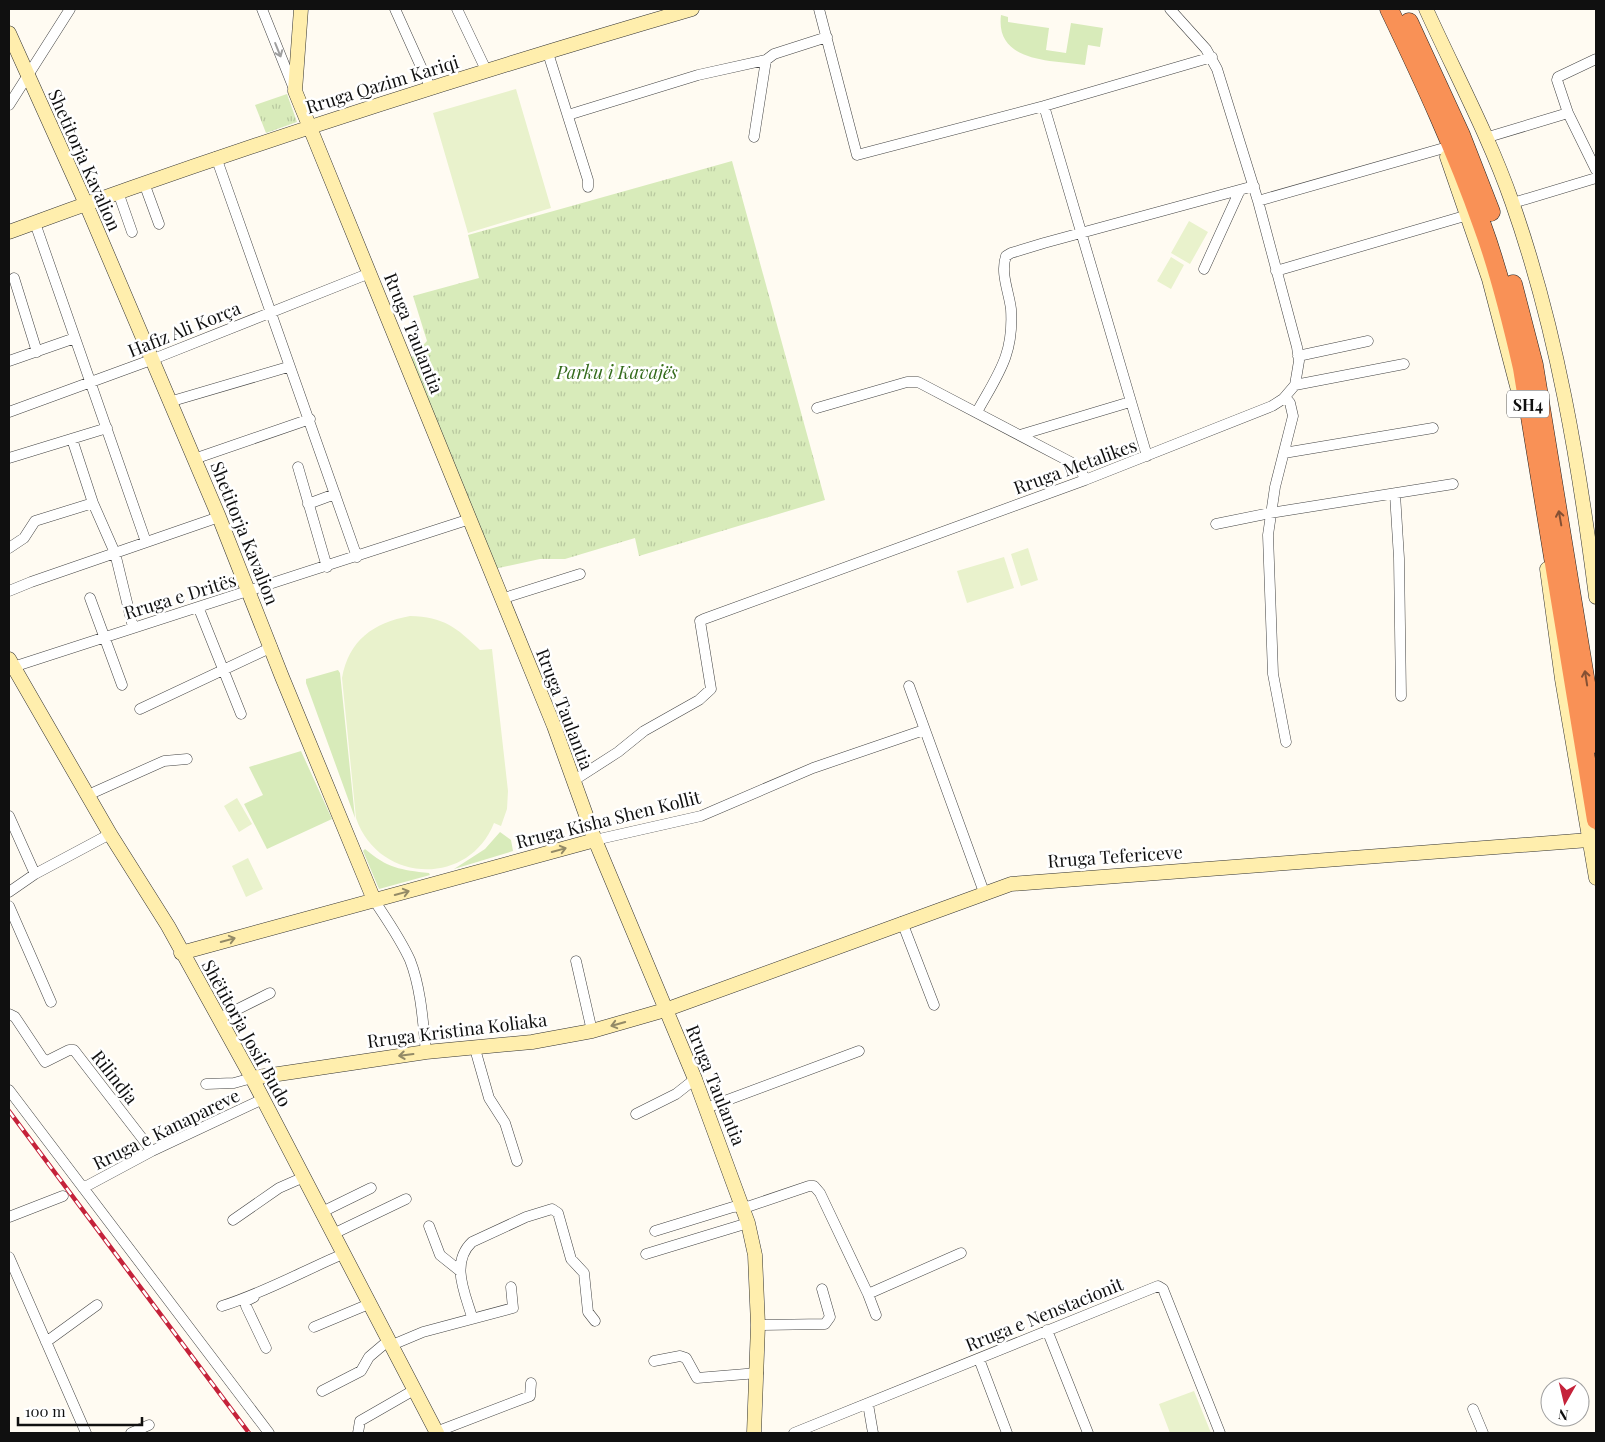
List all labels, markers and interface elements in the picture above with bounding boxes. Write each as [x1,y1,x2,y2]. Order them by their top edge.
one-way arrow [274,42,284,57]
street label: Rruga Qazim Kariqi [303,49,461,119]
street label: Shetitorja Kavalion [43,85,127,235]
street label: Rruga Taulantia [379,269,449,397]
street label: Hafiz Ali Korça [124,296,244,362]
park label: Parku i Kavajës [555,360,678,384]
road number: SH4 [1507,390,1549,418]
street label: Rruga Metalikes [1010,433,1140,499]
street label: Shetitorja Kavalion [205,458,285,609]
one-way arrow [1554,510,1564,526]
street label: Rruga e Dritës [121,568,239,624]
street label: Rruga Taulantia [531,645,599,773]
one-way arrow [1581,670,1591,686]
street label: Rruga Kisha Shen Kollit [513,784,704,854]
street label: Rruga Tefericeve [1047,839,1183,873]
one-way arrow [551,845,567,855]
one-way arrow [394,887,410,897]
one-way arrow [220,935,236,944]
street label: Shëtitorja Josif Budo [197,955,297,1111]
street label: Rruga Kristina Koliaka [366,1007,548,1053]
one-way arrow [611,1019,627,1029]
street label: Rruga Taulantia [681,1021,751,1149]
street label: Rilindja [86,1045,144,1109]
one-way arrow [398,1050,414,1060]
street label: Rruga e Kanapareve [89,1083,243,1175]
street label: Rruga e Nenstacionit [962,1271,1127,1357]
north arrow [1540,1377,1590,1427]
scale bar [18,1394,141,1426]
text: 100 m [25,1401,66,1421]
text: N [1557,1405,1569,1425]

